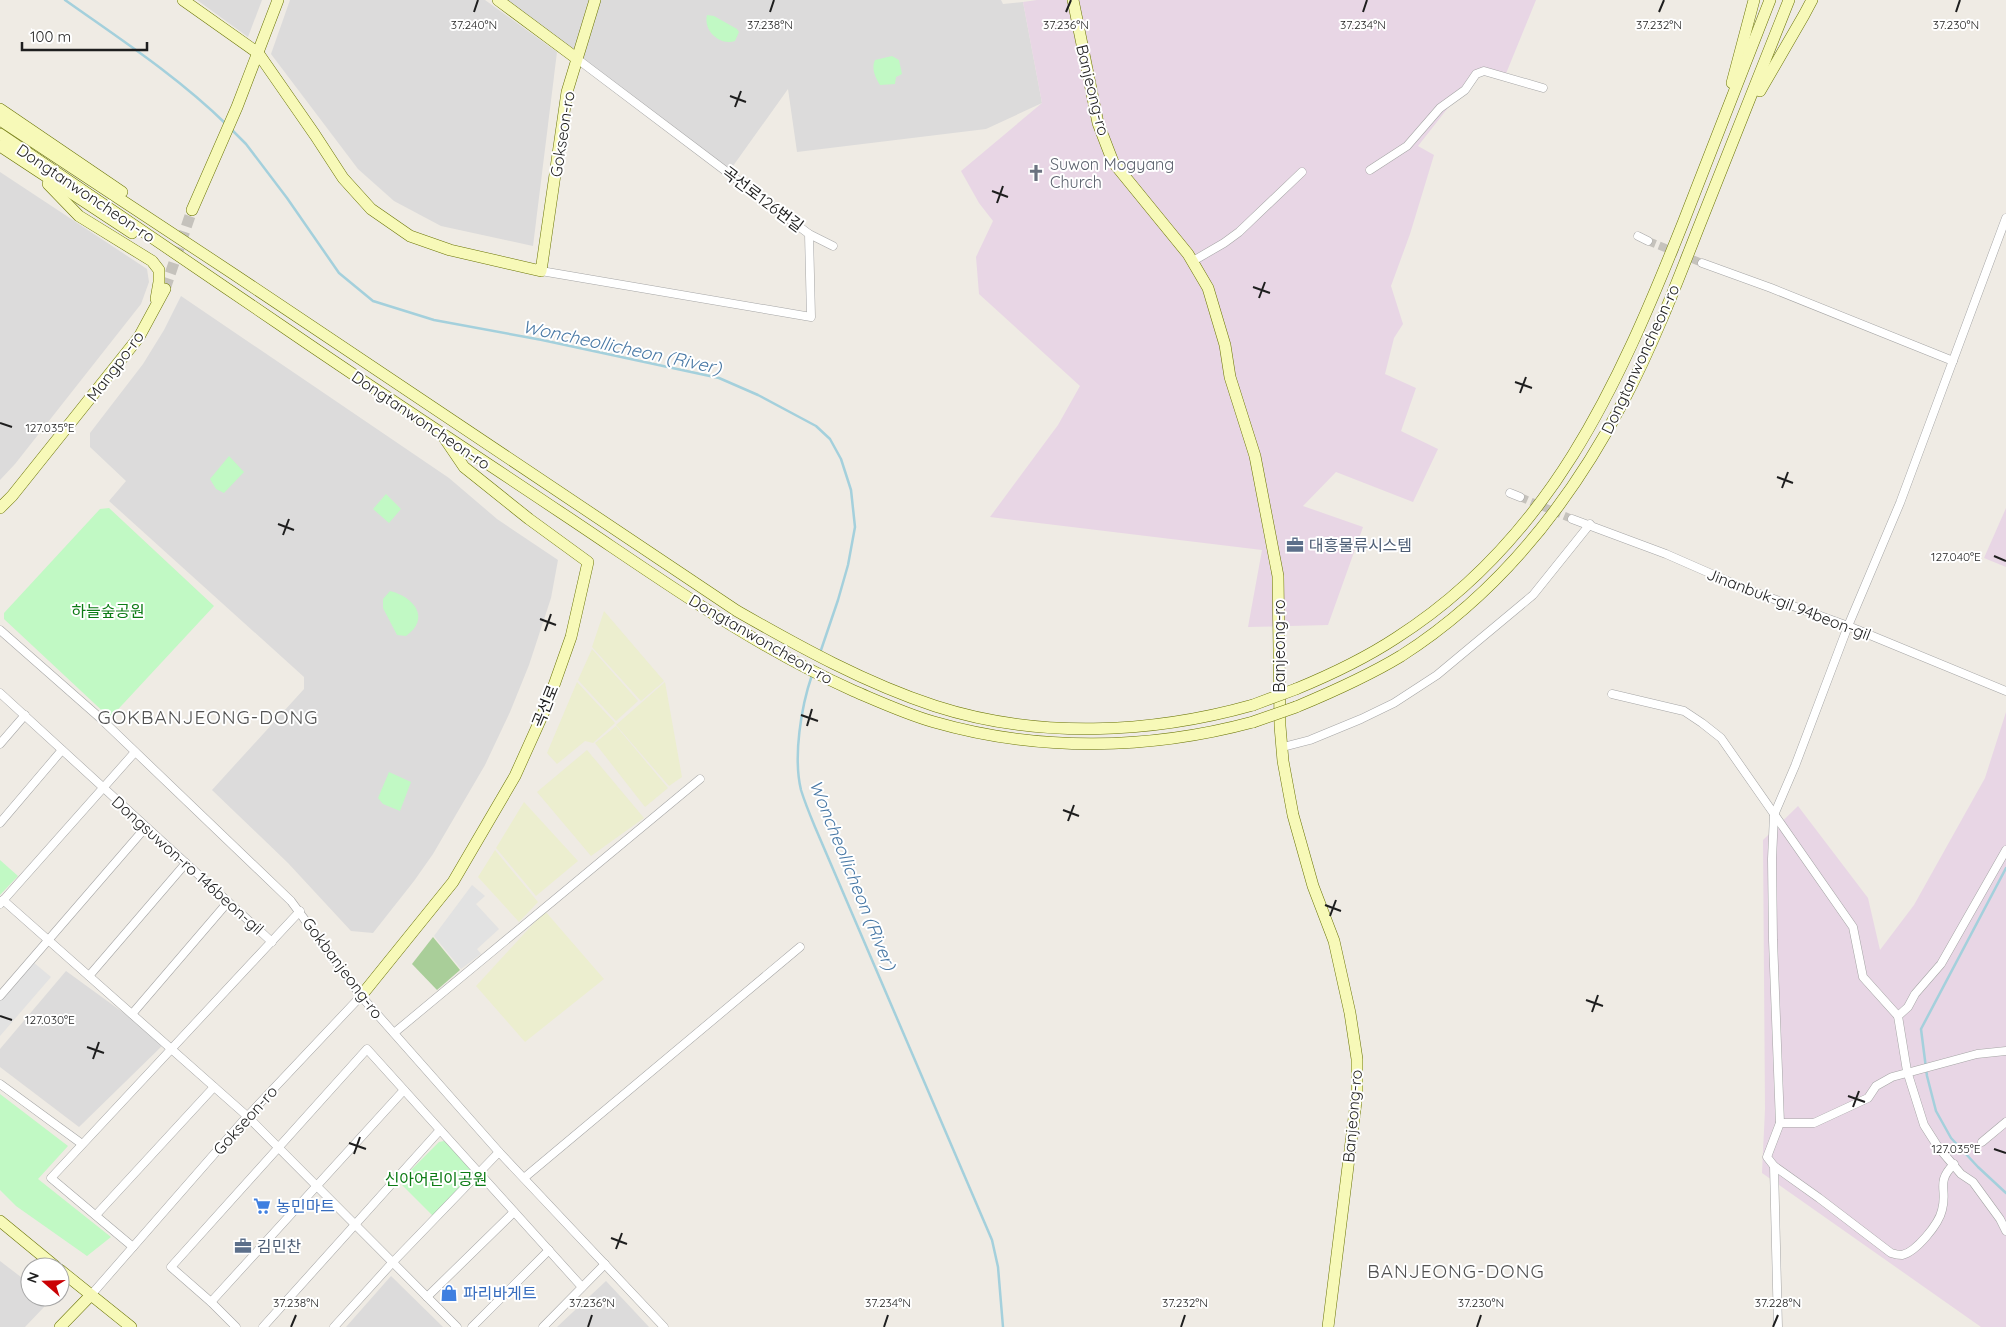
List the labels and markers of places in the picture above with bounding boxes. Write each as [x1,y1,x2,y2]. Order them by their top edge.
place label: Suwon Mogyang Church [1050,154,1174,192]
church icon: Suwon Mogyang Church [1026,163,1046,183]
office icon: 대흥물류시스템 [1285,535,1305,555]
place label: 대흥물류시스템 [1309,535,1412,555]
supermarket icon: 농민마트 [252,1196,272,1216]
place label: 농민마트 [276,1196,335,1216]
office icon: 김민찬 [233,1236,253,1256]
place label: 김민찬 [257,1236,301,1256]
shop icon: 파리바게트 [439,1283,459,1303]
place label: 파리바게트 [463,1283,537,1303]

